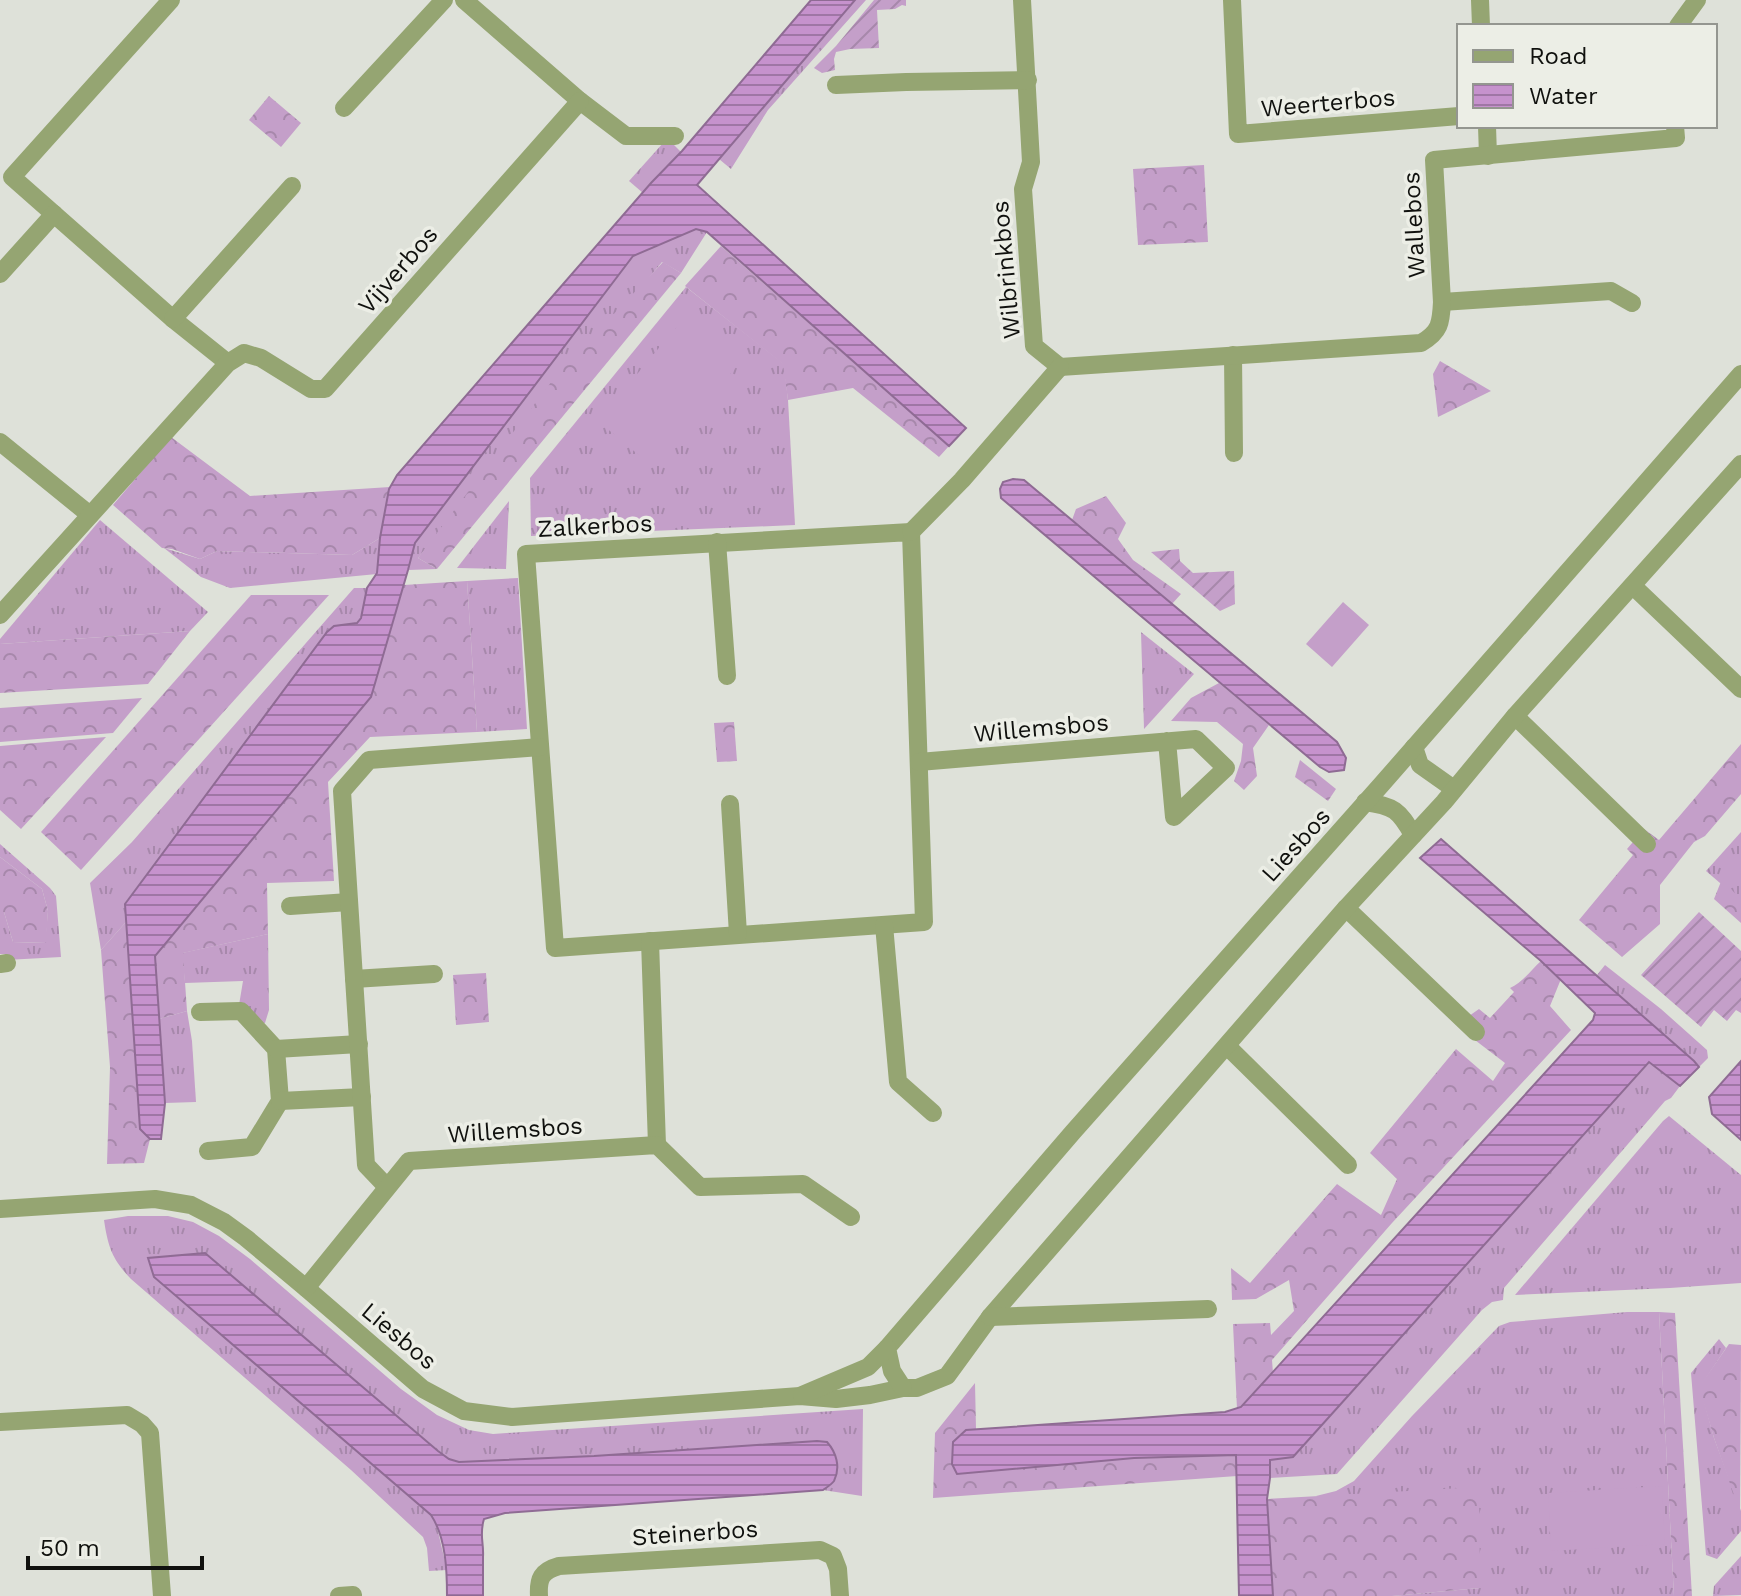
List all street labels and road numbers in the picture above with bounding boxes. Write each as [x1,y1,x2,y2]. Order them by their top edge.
street label: Weerterbos [1260,83,1396,123]
street label: Wallebos [1397,171,1431,279]
street label: Wilbrinkbos [986,200,1026,340]
street label: Vijverbos [352,221,444,319]
street label: Zalkerbos [537,509,653,543]
street label: Willemsbos [972,708,1110,748]
street label: Liesbos [1256,802,1336,888]
street label: Willemsbos [446,1111,584,1149]
street label: Liesbos [356,1297,442,1375]
street label: Steinerbos [631,1515,759,1551]

